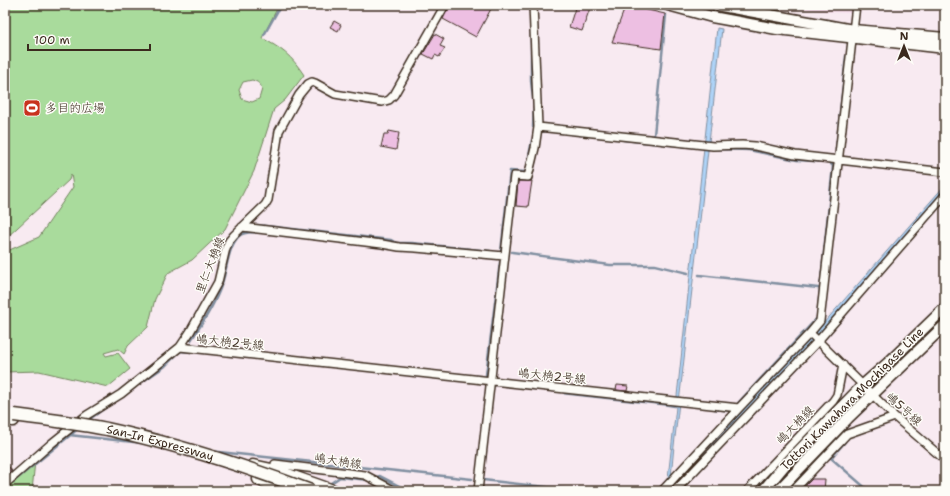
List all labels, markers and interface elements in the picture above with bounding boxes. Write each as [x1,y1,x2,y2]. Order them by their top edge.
scale bar [28,26,150,52]
north arrow [884,26,924,66]
text: N [900,29,909,44]
text: 100 m [34,32,70,48]
sports icon: 多目的広場 [22,98,42,118]
place label: 多目的広場 [45,100,105,116]
street label: 里仁大桷線 [192,234,228,296]
street label: Tottori Kawahara Mochigase Line [777,324,927,474]
street label: 嶋大桷2号線 [195,330,265,354]
street label: 嶋大桷2号線 [517,364,587,388]
street label: 嶋5号線 [883,389,925,429]
street label: 嶋大桷線 [773,402,817,448]
street label: San-In Expressway [105,421,216,465]
street label: 嶋大桷線 [313,450,363,472]

